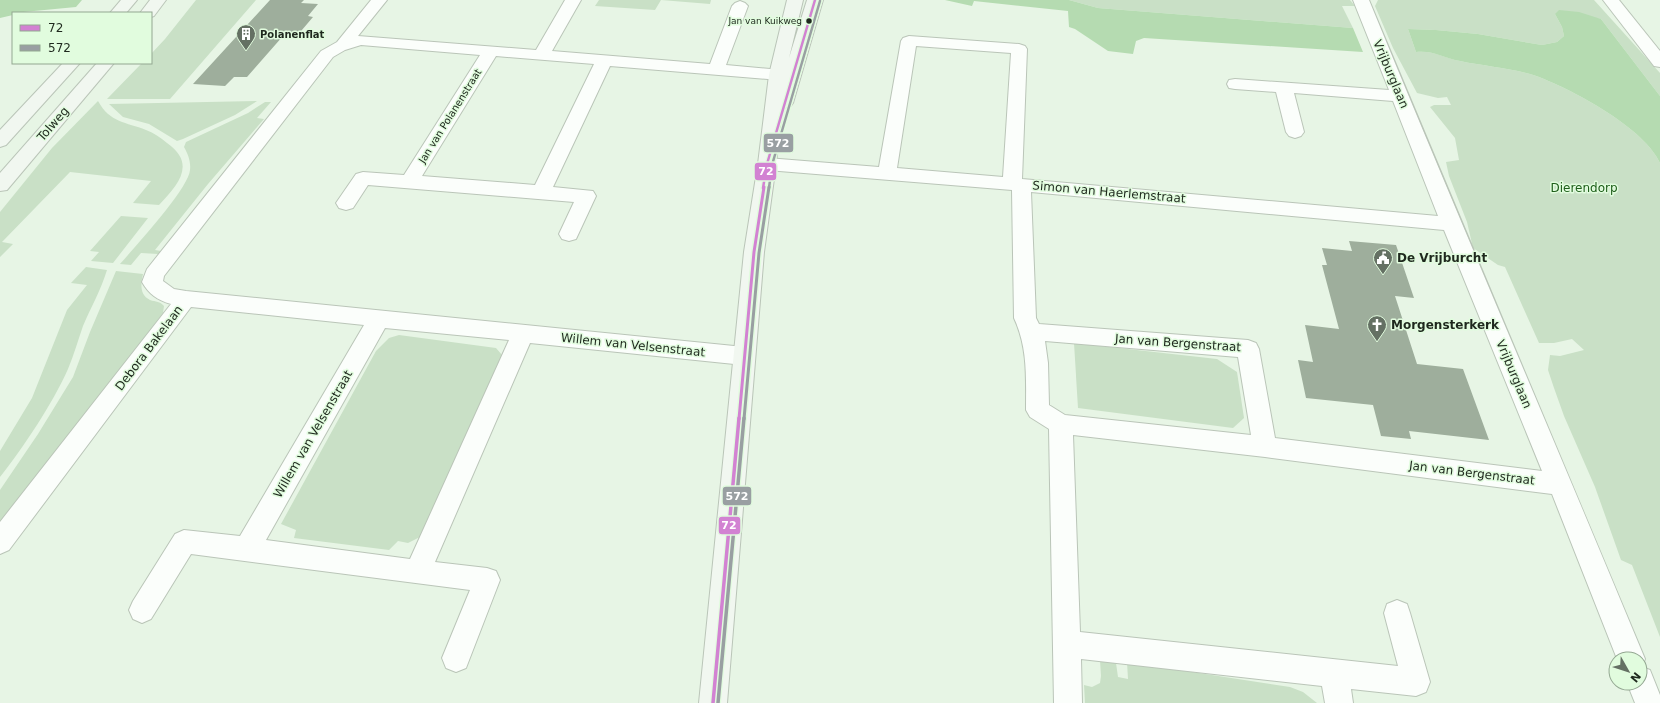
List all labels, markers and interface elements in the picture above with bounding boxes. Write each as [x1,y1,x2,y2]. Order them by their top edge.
legend [12,12,152,64]
place label: Jan van Kuikweg [727,16,802,26]
marker: Jan van Kuikweg [804,16,814,26]
text: 72 [48,21,63,35]
building icon: Polanenflat [235,23,257,51]
place label: Polanenflat [260,29,325,40]
street label: Vrijburglaan [1370,38,1412,110]
text: 572 [48,41,71,55]
street label: Jan van Polanenstraat [416,67,484,166]
street label: Tolweg [34,104,72,145]
line badge: 572 [763,133,794,153]
text: 572 [767,137,789,150]
line badge: 72 [754,162,777,181]
text: 72 [758,165,774,178]
street label: Simon van Haerlemstraat [1032,178,1186,206]
park label: Dierendorp [1550,181,1618,195]
public building icon: De Vrijburcht [1372,247,1394,275]
place label: De Vrijburcht [1397,251,1487,265]
street label: Debora Bakelaan [112,303,186,393]
church icon: Morgensterkerk [1366,314,1388,342]
place label: Morgensterkerk [1391,318,1500,332]
street label: Willem van Velsenstraat [560,330,706,360]
street label: Jan van Bergenstraat [1113,332,1242,354]
street label: Vrijburglaan [1493,338,1535,410]
street label: Willem van Velsenstraat [271,368,355,500]
street label: Jan van Bergenstraat [1407,458,1536,488]
line badge: 572 [722,486,752,506]
text: 572 [726,490,748,503]
line badge: 72 [718,516,741,535]
text: 72 [721,519,737,532]
north arrow [1608,651,1648,691]
text: N [1627,669,1643,685]

